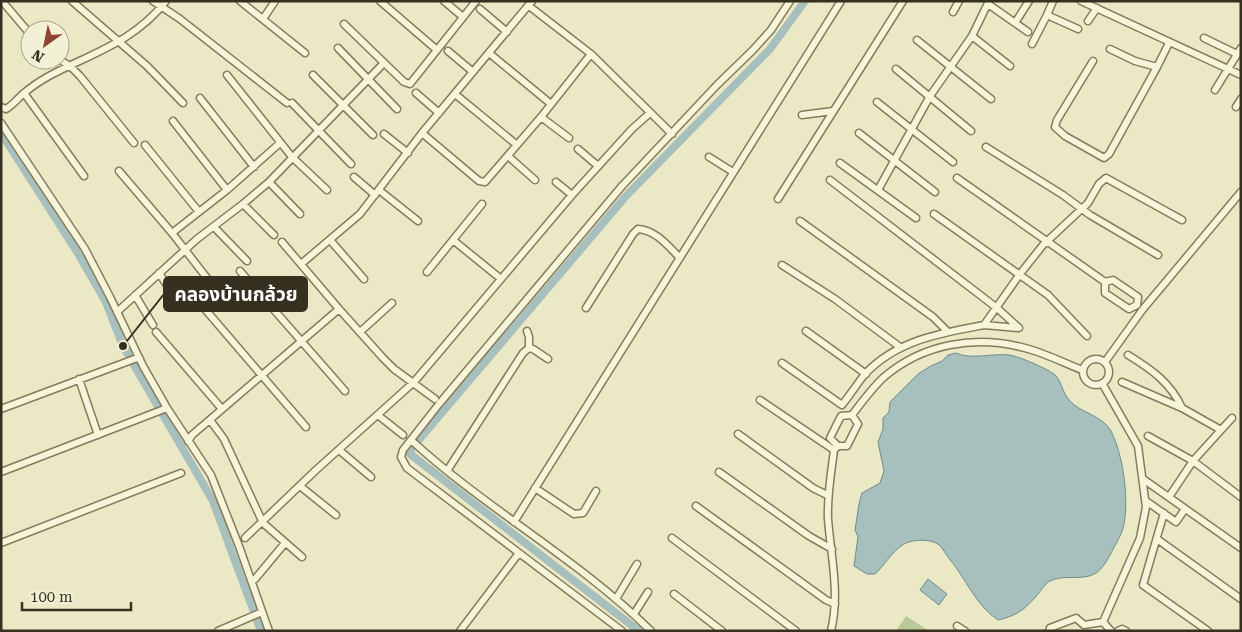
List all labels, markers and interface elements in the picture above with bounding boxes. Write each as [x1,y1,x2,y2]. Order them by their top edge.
north arrow [20,20,70,70]
text: N [29,46,47,66]
callout: คลองบ้านกล้วย [164,277,307,311]
text: คลองบ้านกล้วย [174,283,298,306]
scale bar [22,580,131,612]
text: 100 m [30,588,73,606]

